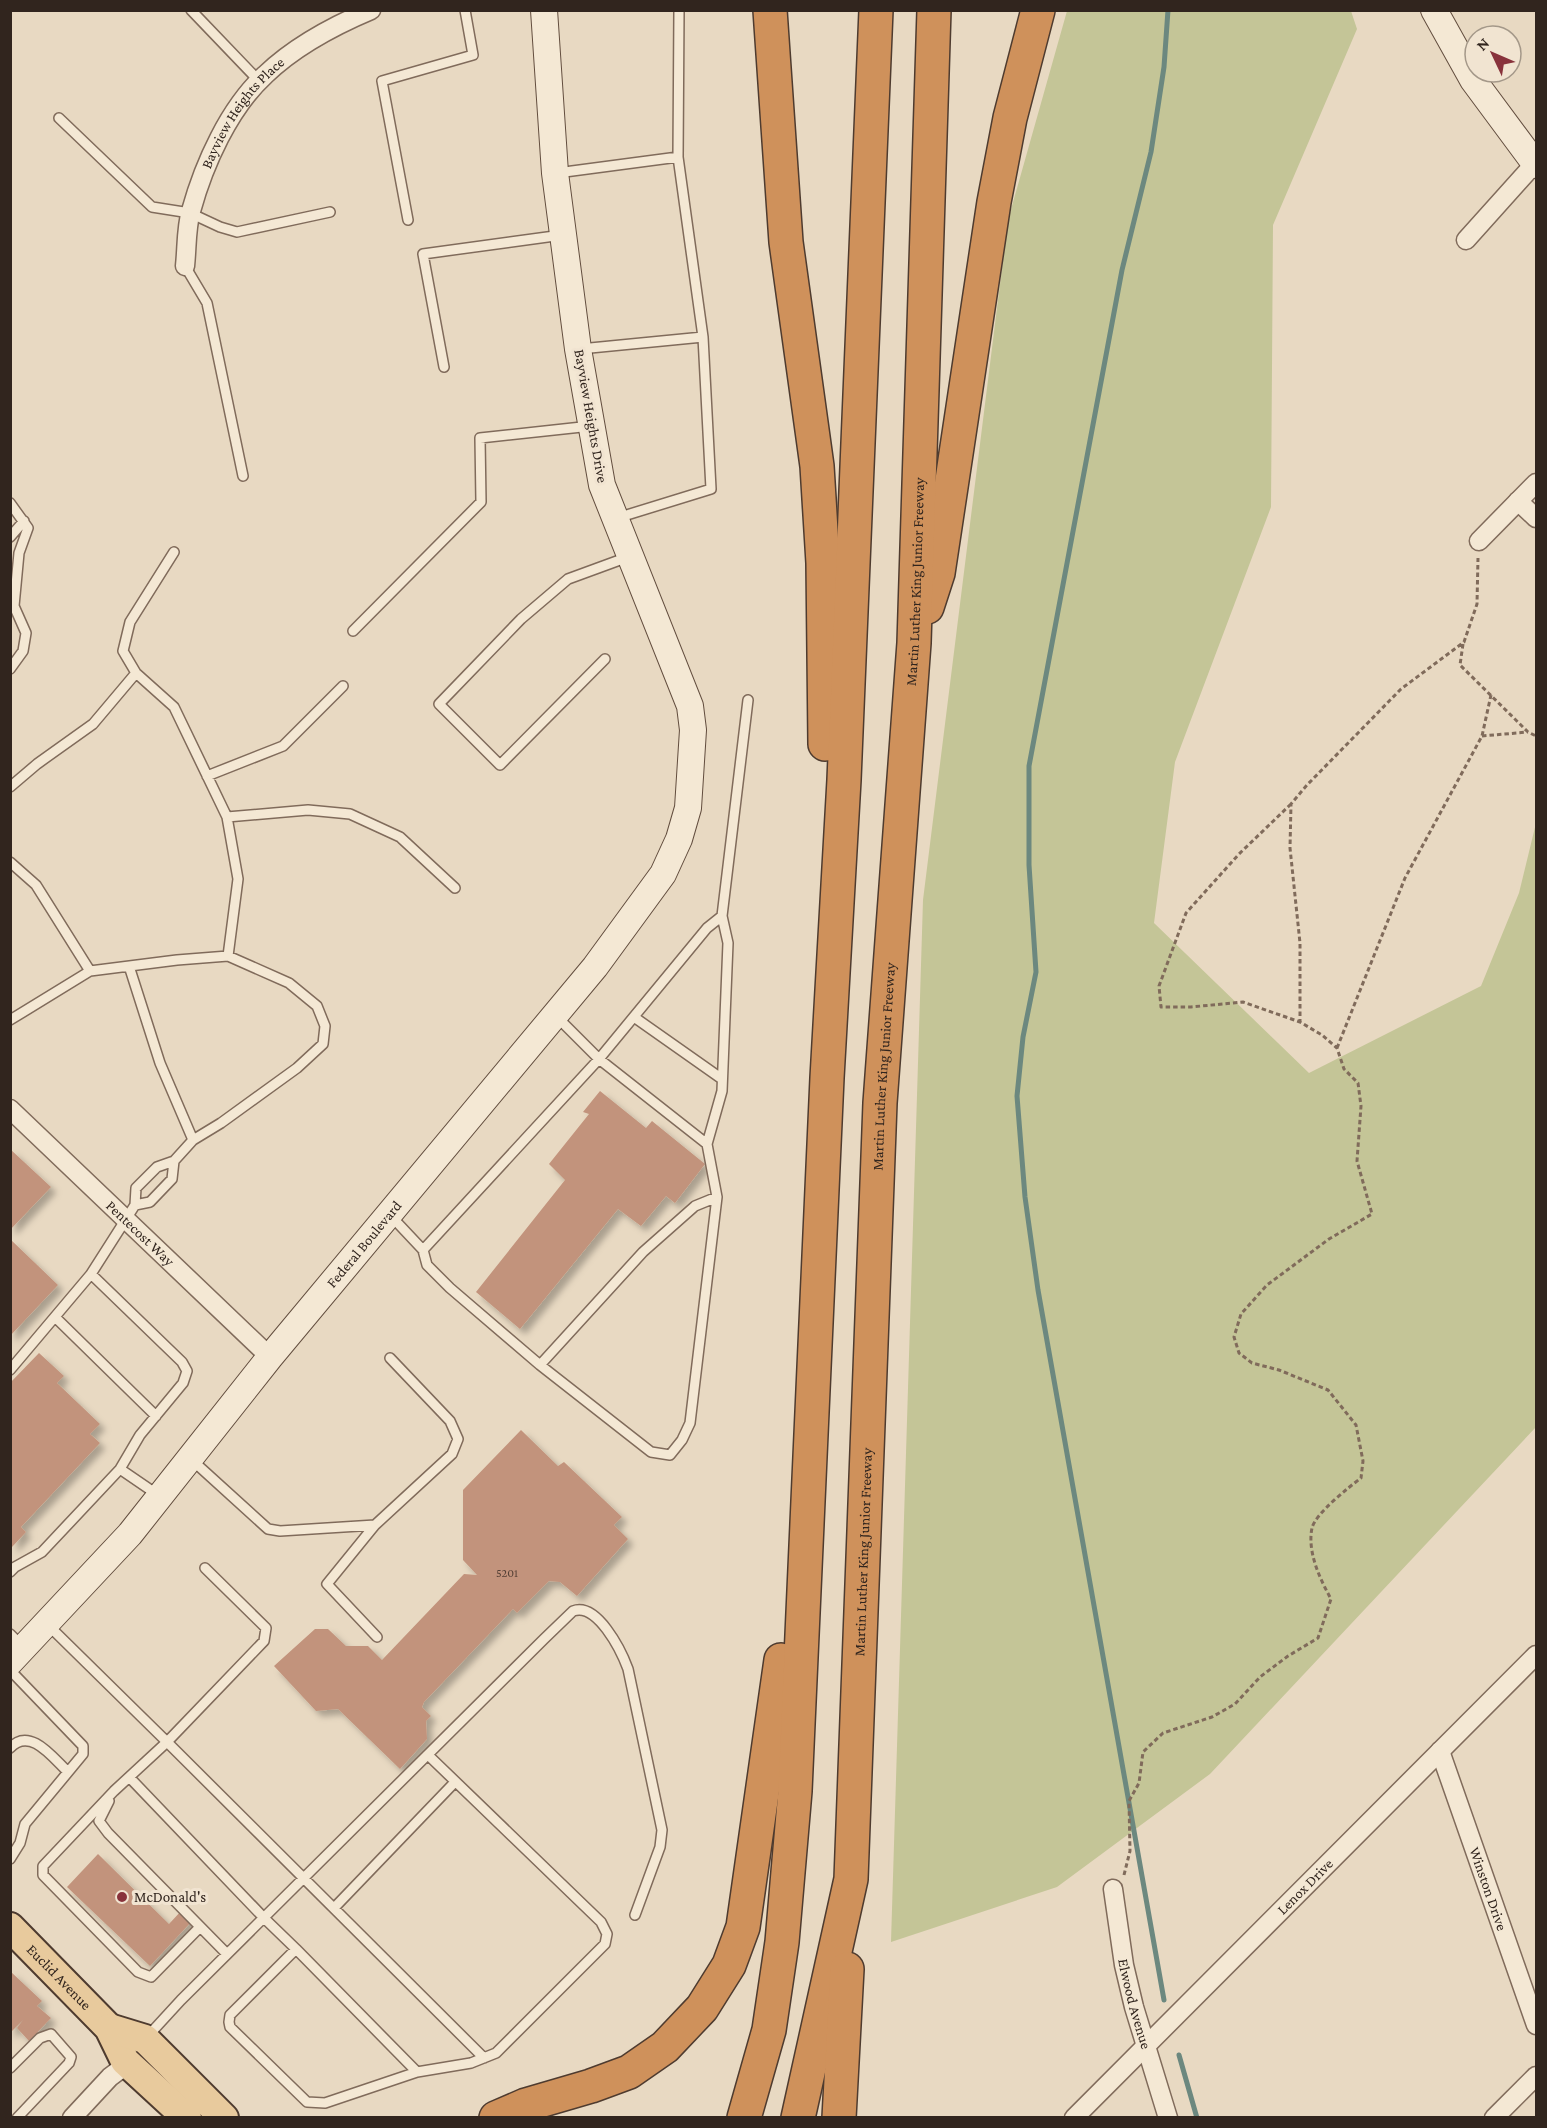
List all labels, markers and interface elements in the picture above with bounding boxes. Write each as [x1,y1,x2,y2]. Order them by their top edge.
north arrow [1463,24,1523,84]
text: N [1473,34,1493,54]
street label: Bayview Heights Place [198,53,288,171]
street label: Bayview Heights Drive [570,348,611,485]
street label: Martin Luther King Junior Freeway [903,477,928,686]
street label: Martin Luther King Junior Freeway [869,962,899,1171]
street label: Pentecost Way [103,1197,178,1270]
street label: Federal Boulevard [323,1198,405,1291]
street label: Martin Luther King Junior Freeway [851,1447,876,1657]
house number: 5201 [496,1566,518,1580]
street label: Winston Drive [1466,1845,1510,1933]
street label: Lenox Drive [1274,1855,1336,1918]
place label: McDonald's [134,1889,206,1905]
marker: McDonald's [115,1890,129,1904]
street label: Euclid Avenue [24,1941,95,2013]
street label: Elwood Avenue [1115,1958,1154,2051]

